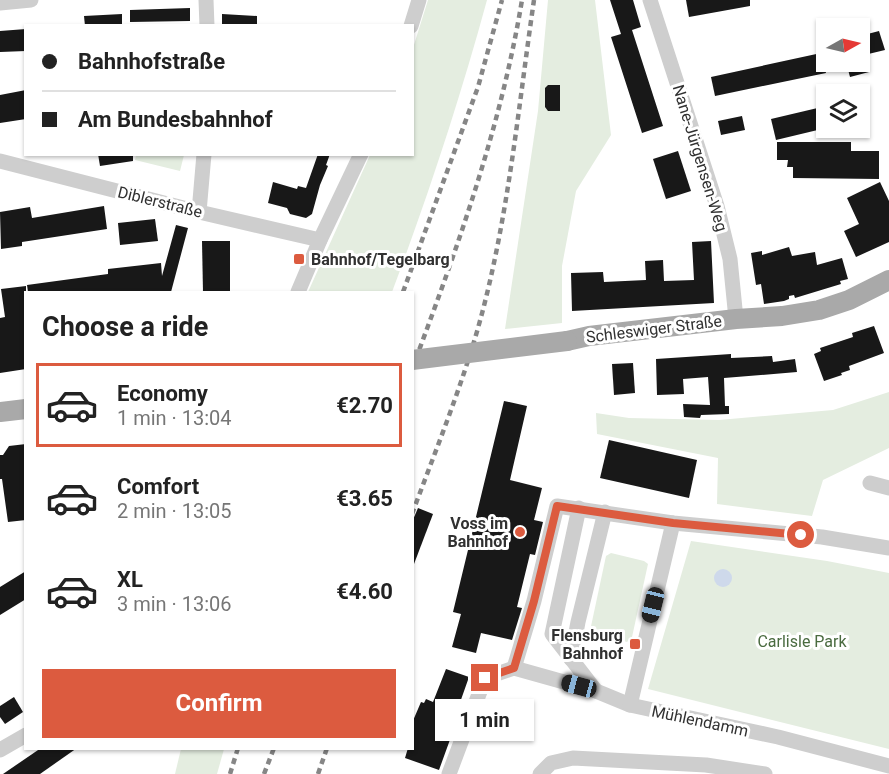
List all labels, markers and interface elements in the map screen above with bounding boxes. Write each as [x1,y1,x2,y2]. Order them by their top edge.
north arrow [816,18,870,72]
map controls [816,18,870,138]
text: Bahnhofstraße [78,49,225,74]
street label: Nane-Jürgensen-Weg [669,82,731,234]
button: layers [816,84,870,138]
text: Am Bundesbahnhof [78,107,273,132]
street label: Diblerstraße [116,182,204,222]
place label: Bahnhof/Tegelbarg [311,250,450,269]
marker: Bahnhof/Tegelbarg [292,252,306,266]
text: Choose a ride [42,311,208,343]
street label: Schleswiger Straße [585,311,723,347]
icon: car [45,378,99,432]
text: Economy [117,381,208,406]
text: €2.70 [336,393,393,418]
text: 1 min · 13:04 [117,406,232,430]
icon: car [45,471,99,525]
text: Comfort [117,474,199,499]
text: €3.65 [336,486,393,511]
text: 2 min · 13:05 [117,499,232,523]
place label: Voss im Bahnhof [448,514,508,551]
route start [787,521,814,548]
marker: Voss im Bahnhof [513,525,527,539]
icon: car [45,564,99,618]
text: XL [117,567,143,592]
text: €4.60 [336,579,393,604]
car [640,585,666,625]
text: 3 min · 13:06 [117,592,232,616]
place label: Flensburg Bahnhof [551,626,623,663]
park label: Carlisle Park [757,632,847,651]
marker: Flensburg Bahnhof [628,637,642,651]
route end [471,664,498,691]
button: Confirm [42,669,396,738]
car [559,673,599,699]
callout: 1 min [436,699,534,741]
street label: Mühlendamm [650,701,750,741]
text: 1 min [459,708,510,732]

